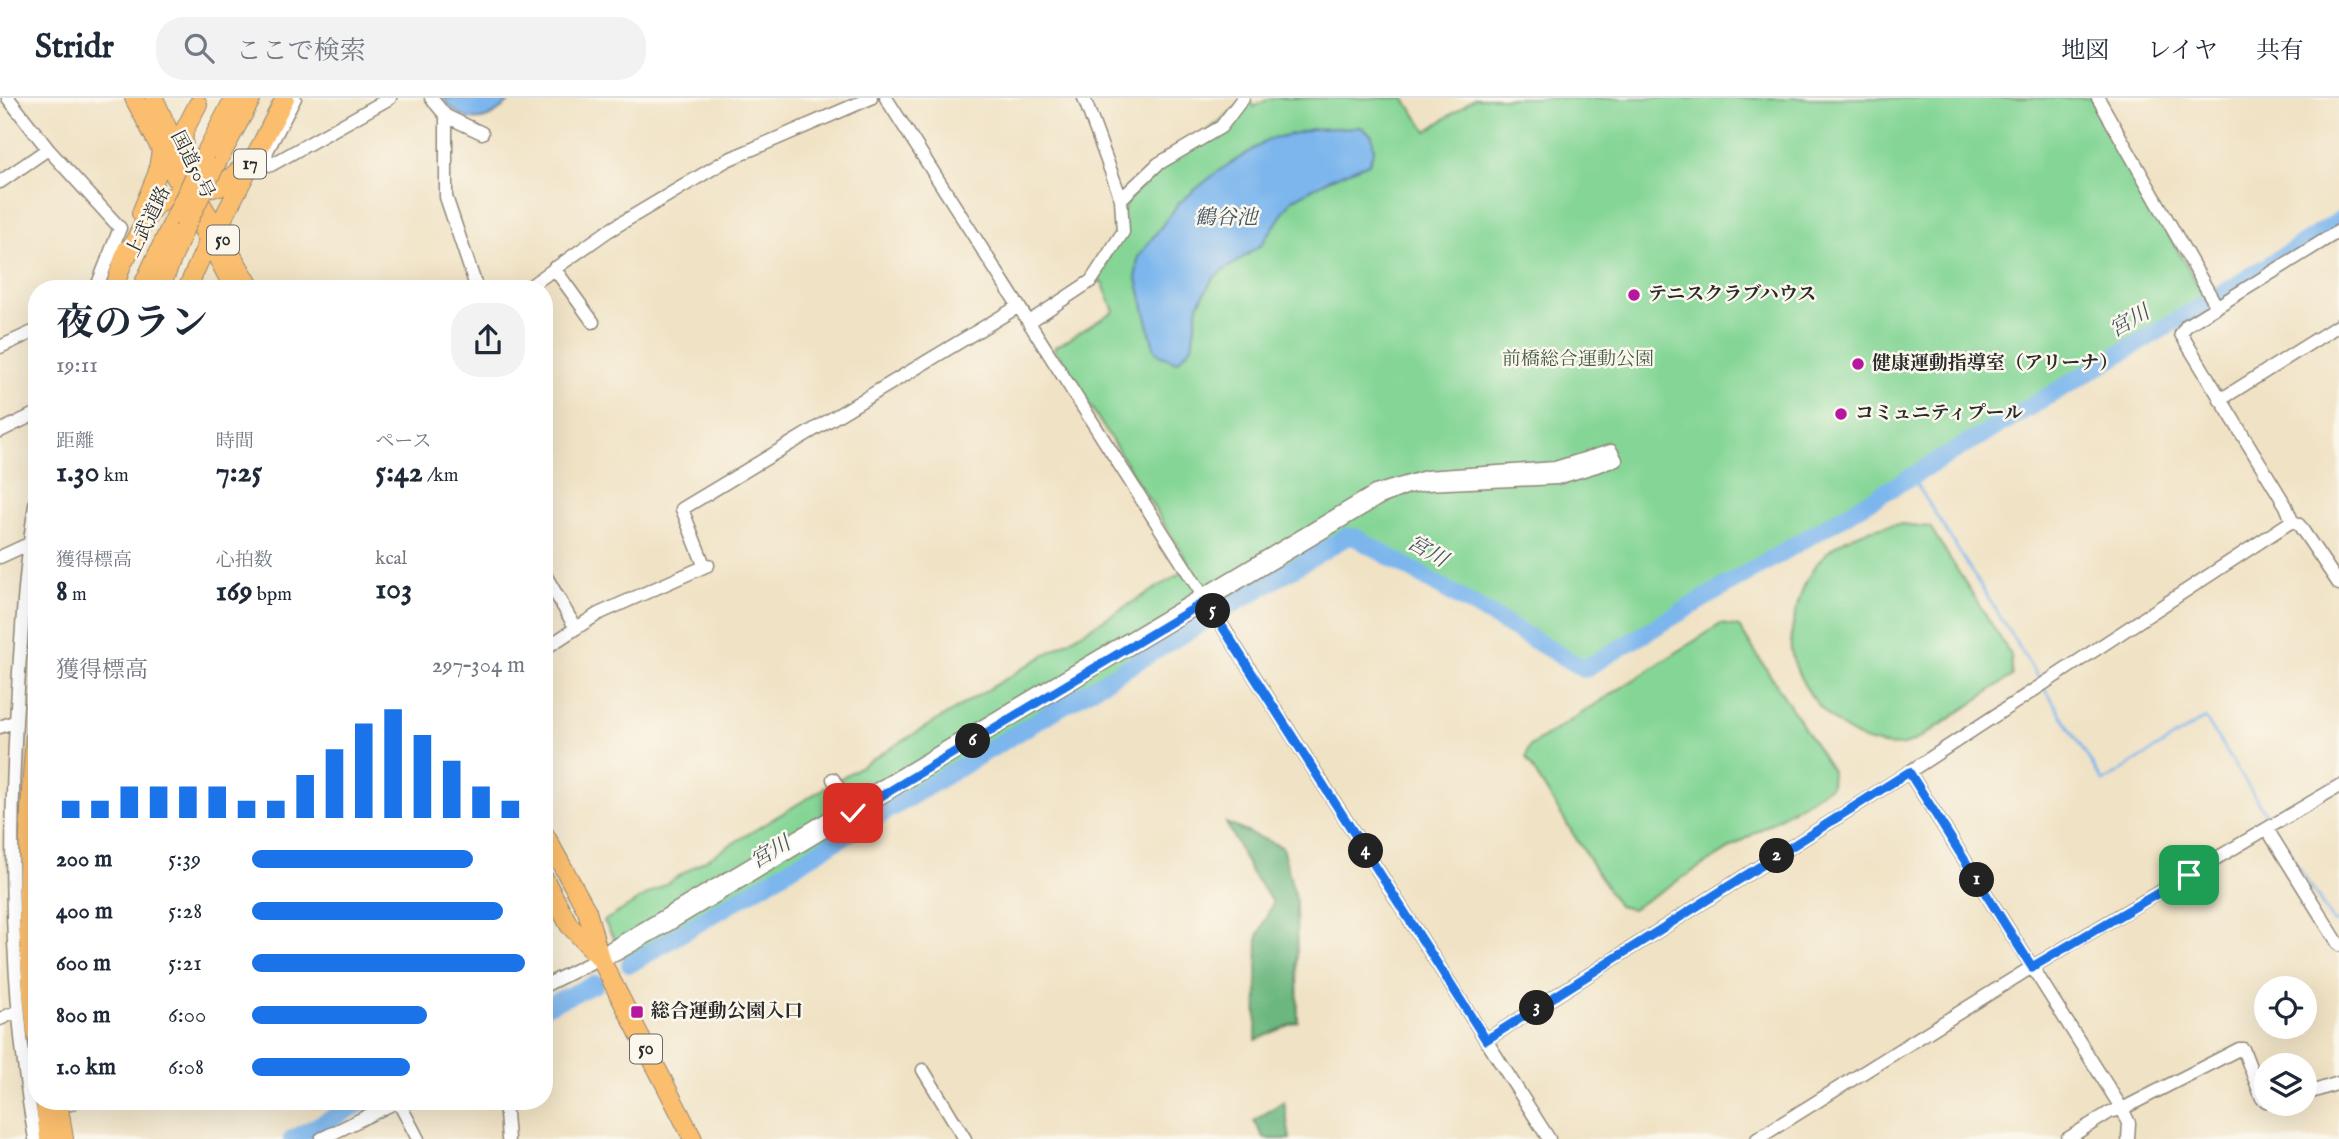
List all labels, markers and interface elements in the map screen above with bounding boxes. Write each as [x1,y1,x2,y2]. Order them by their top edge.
search box [156,17,646,80]
text: Stridr [35,27,114,69]
icon: search [180,29,218,67]
text: ここで検索 [236,35,366,68]
text: 地図 [2061,36,2109,67]
text: レイヤ [2147,36,2218,67]
text: 共有 [2256,36,2304,67]
street label: 国道50号 [165,127,219,203]
road number: 17 [234,150,266,178]
street label: 上武道路 [122,183,176,261]
water label: 鶴谷池 [1195,205,1259,232]
road number: 50 [207,225,239,254]
place label: テニスクラブハウス [1648,283,1816,307]
marker: テニスクラブハウス [1626,287,1642,303]
water label: 宮川 [2105,299,2157,344]
text: 夜のラン [56,301,208,349]
button: share [451,303,525,377]
park label: 前橋総合運動公園 [1502,348,1654,372]
text: 19:11 [56,351,98,380]
place label: 健康運動指導室（アリーナ） [1872,352,2118,376]
marker: 健康運動指導室（アリーナ） [1850,356,1866,372]
place label: コミュニティプール [1855,402,2023,426]
marker: コミュニティプール [1833,406,1849,422]
text: 距離 [56,430,94,454]
text: 時間 [216,430,254,454]
text: ペース [375,430,431,454]
text: 1.30 [56,454,100,492]
text: 7:25 [216,454,262,492]
text: 5:42 [375,454,423,492]
text: km [100,464,129,488]
text: /km [423,464,458,488]
water label: 宮川 [1402,530,1454,575]
text: kcal [375,547,407,571]
text: 獲得標高 [56,549,132,573]
text: 心拍数 [216,549,273,573]
text: 103 [375,571,412,609]
text: 8 [56,573,68,611]
text: 169 [216,573,253,611]
text: m [68,583,87,607]
text: bpm [253,583,292,607]
pin: 5 [1196,594,1230,628]
text: 5 [1209,598,1216,622]
text: 297–304 m [432,651,525,680]
text: 獲得標高 [56,656,148,685]
pin: 6 [956,724,990,758]
text: 6 [968,728,977,752]
pin [823,783,883,843]
icon: check [834,794,872,832]
water label: 宮川 [746,830,798,875]
pin: 4 [1348,834,1384,868]
text: 4 [1361,838,1370,862]
pin: 2 [1760,838,1795,874]
text: 2 [1772,843,1781,867]
text: 200 m [56,845,112,874]
text: 5:39 [168,845,201,874]
pin [2159,845,2219,905]
icon: arrive [2170,856,2208,894]
pin: 1 [1960,862,1994,898]
text: 1 [1973,867,1980,891]
text: 400 m [56,897,113,926]
text: 5:28 [168,897,202,926]
text: 600 m [56,949,111,978]
text: 5:21 [168,949,202,978]
map controls [2254,976,2317,1116]
button: locate [2254,976,2317,1039]
pin: 3 [1520,990,1554,1026]
text: 3 [1533,995,1540,1019]
place label: 総合運動公園入口 [651,1000,803,1024]
text: 800 m [56,1001,110,1030]
text: 6:00 [168,1001,206,1030]
marker: 総合運動公園入口 [629,1004,645,1020]
road number: 50 [630,1034,662,1064]
text: 1.0 km [56,1053,116,1082]
text: 6:08 [168,1053,204,1082]
button: layers [2254,1053,2317,1116]

